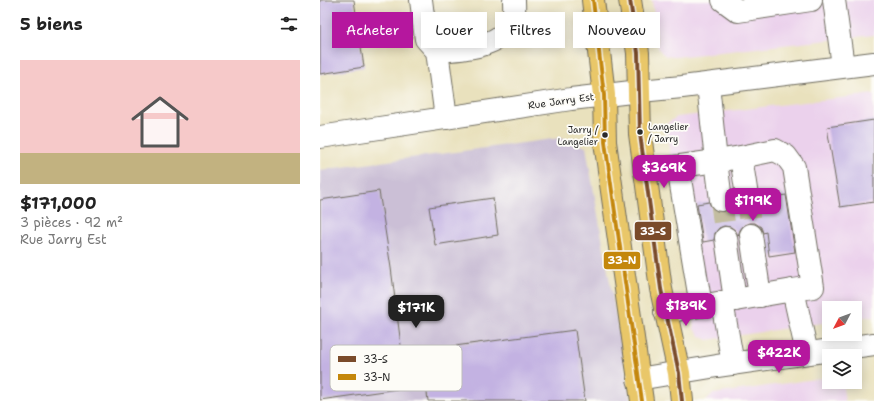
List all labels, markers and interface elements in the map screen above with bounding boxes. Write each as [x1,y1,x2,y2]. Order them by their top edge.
chip: Acheter [332,12,413,48]
chip: Louer [421,12,487,48]
chip: Filtres [495,12,565,48]
chip: Nouveau [573,12,660,48]
text: 5 biens [20,13,83,35]
icon: filters [278,13,300,35]
icon: home [124,86,196,158]
street label: Rue Jarry Est [527,90,595,112]
place label: Langelier / Jarry [648,121,689,145]
place label: Jarry / Langelier [557,124,599,148]
marker: Langelier / Jarry [635,127,645,137]
marker: Jarry / Langelier [600,130,610,140]
pin: $369K [636,155,692,189]
text: $369K [642,159,686,176]
pin: $119K [725,188,781,222]
text: $171,000 [20,192,97,214]
text: $119K [734,192,772,209]
text: 3 pièces · 92 m² [20,214,123,231]
line badge: 33-S [634,221,672,241]
text: 33-S [640,224,666,239]
text: Rue Jarry Est [20,231,107,248]
line badge: 33-N [603,251,641,270]
text: 33-N [608,253,637,268]
pin: $189K [658,293,714,327]
pin: $171K [388,295,444,329]
text: $189K [665,297,707,314]
text: $171K [397,299,435,316]
north arrow [822,301,862,341]
map controls [822,301,862,389]
pin: $422K [751,340,807,374]
text: $422K [757,344,801,361]
legend [330,345,462,391]
button: layers [822,349,862,389]
text: 33-S [363,352,388,367]
text: 33-N [363,370,390,385]

